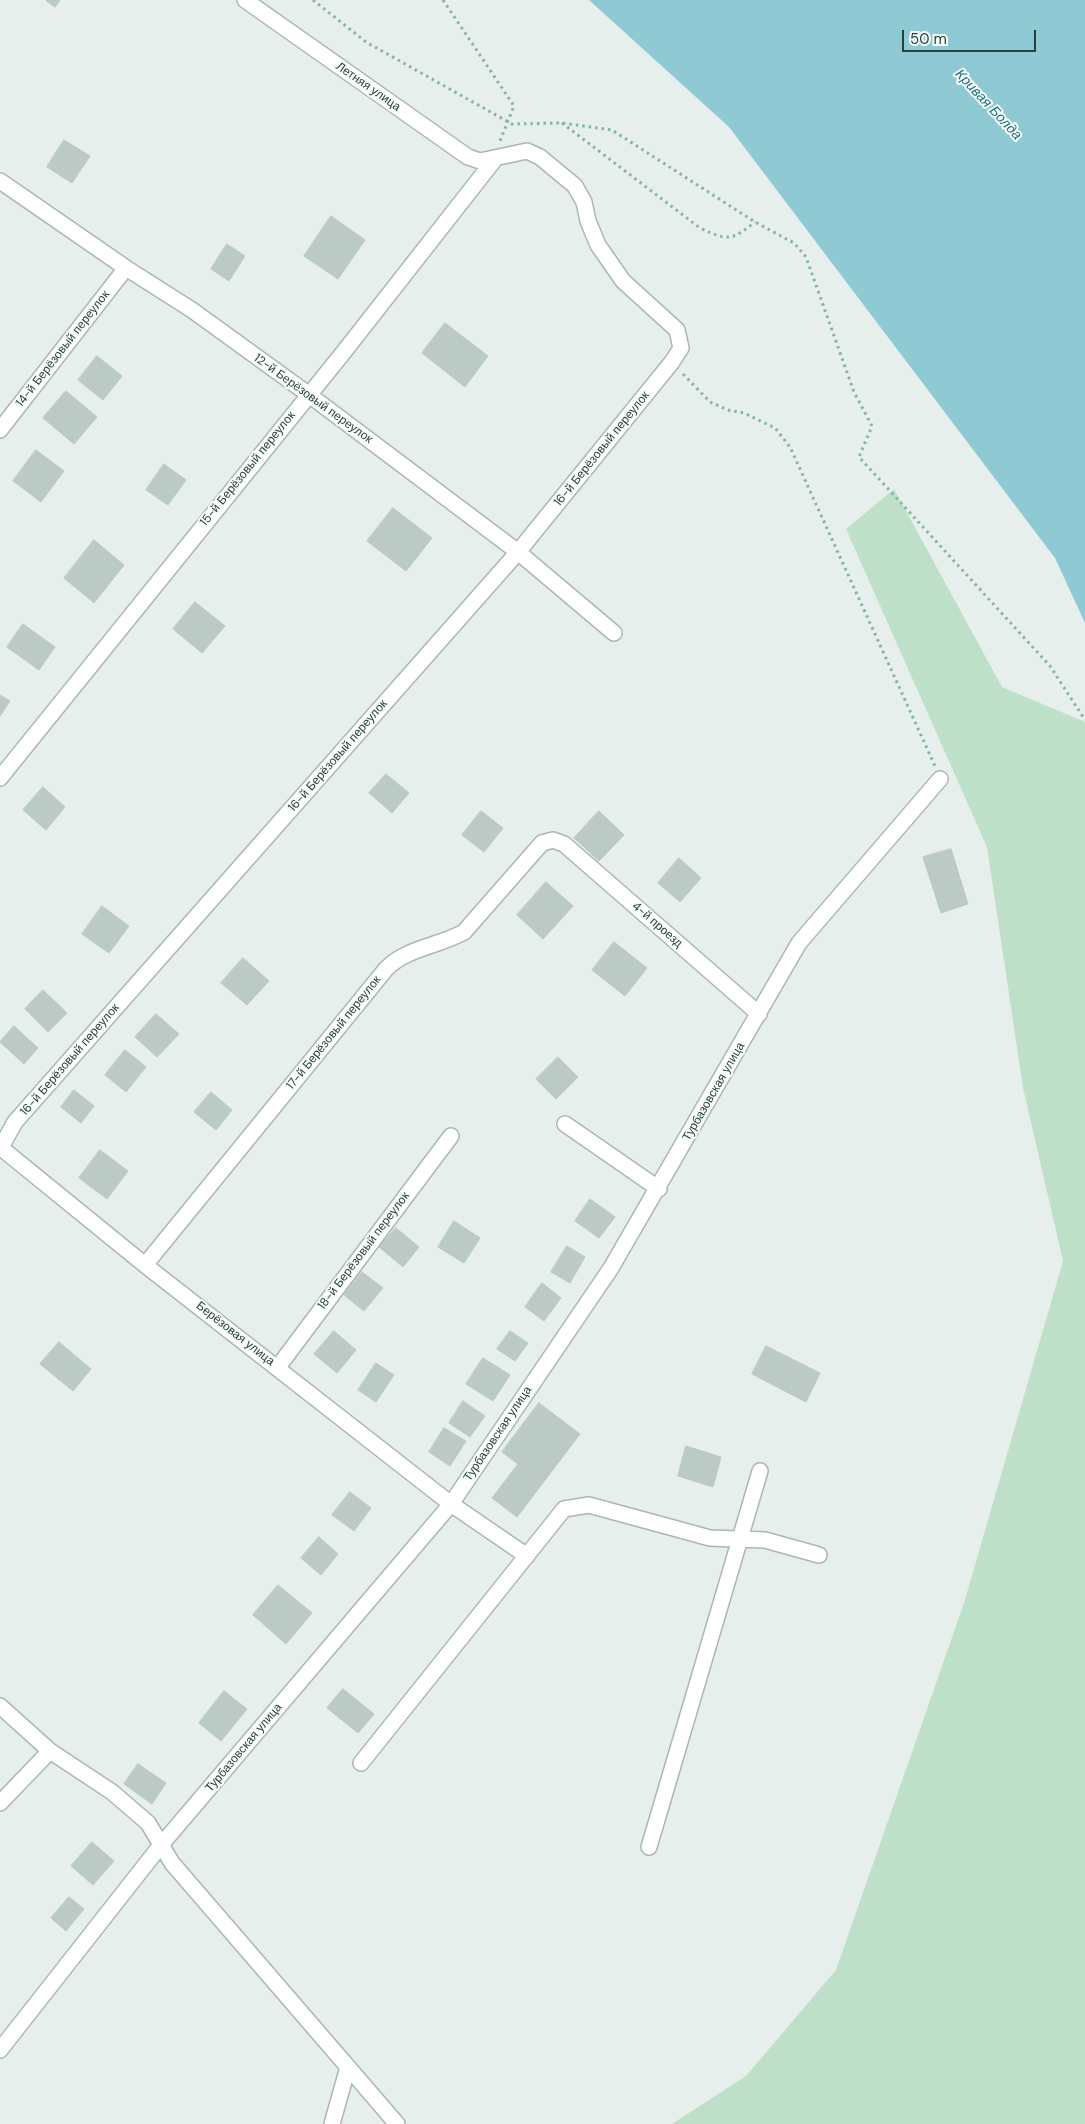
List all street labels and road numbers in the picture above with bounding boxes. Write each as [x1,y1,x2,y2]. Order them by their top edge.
street label: Летняя улица [333,59,403,115]
street label: 14-й Берёзовый переулок [13,288,113,410]
street label: 12-й Берёзовый переулок [251,351,375,447]
street label: 16-й Берёзовый переулок [551,389,653,509]
street label: 15-й Берёзовый переулок [197,409,299,529]
street label: 16-й Берёзовый переулок [285,697,391,815]
street label: 4-й проезд [629,899,685,951]
street label: 17-й Берёзовый переулок [284,973,384,1093]
street label: 16-й Берёзовый переулок [17,1001,123,1119]
street label: Турбазовская улица [680,1040,748,1144]
street label: 18-й Берёзовый переулок [315,1189,413,1313]
street label: Берёзовая улица [193,1299,277,1369]
street label: Турбазовская улица [461,1384,535,1484]
street label: Турбазовская улица [203,1701,285,1795]

